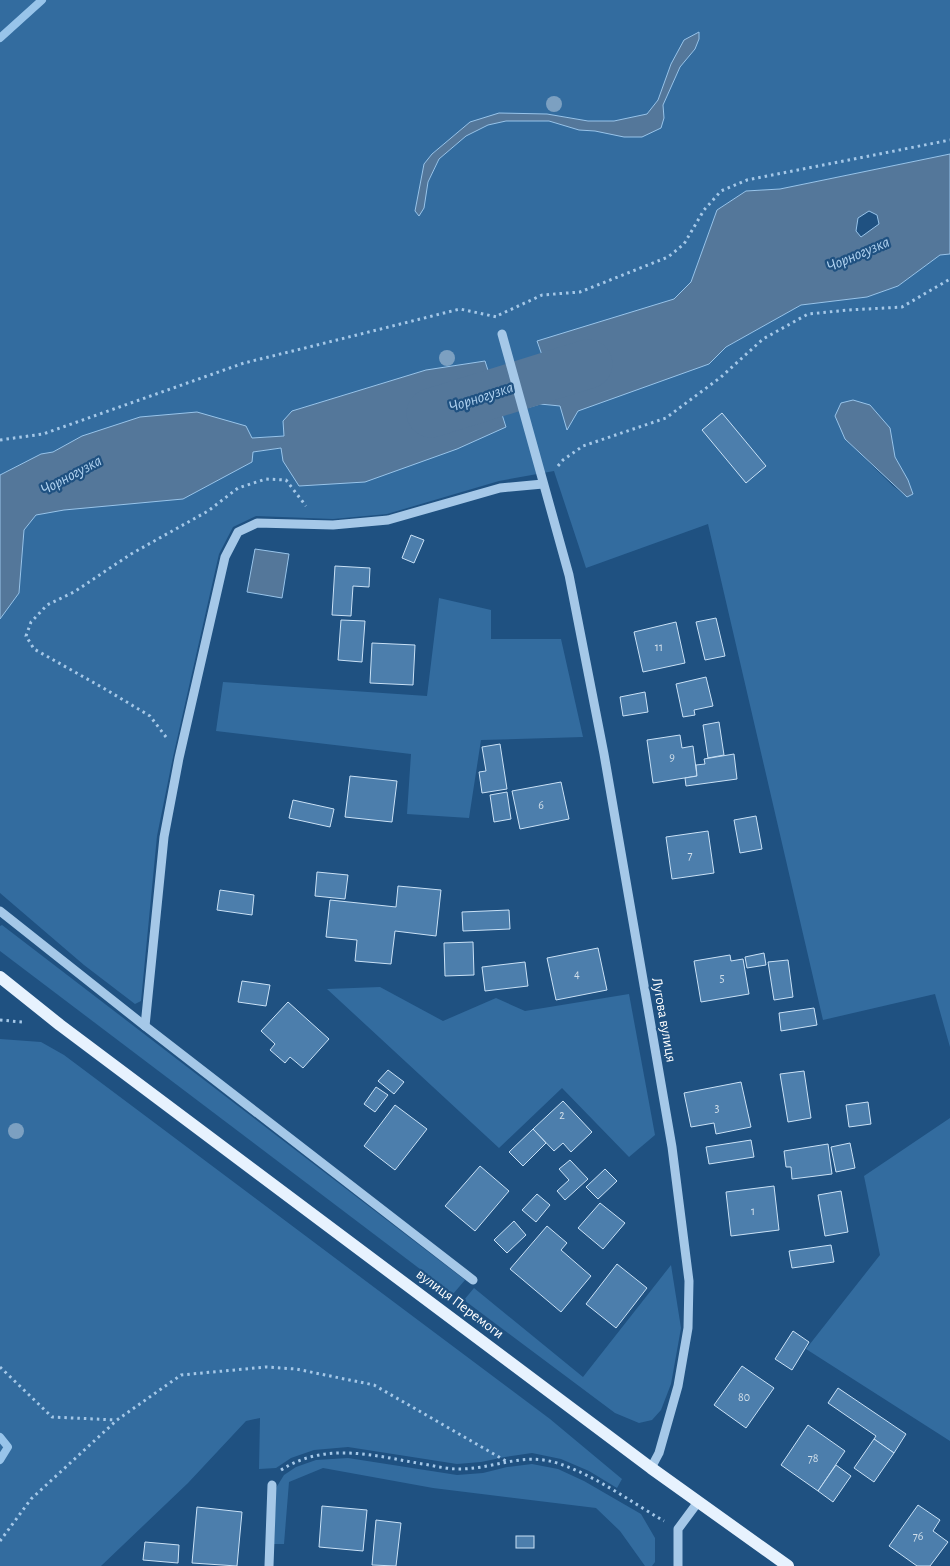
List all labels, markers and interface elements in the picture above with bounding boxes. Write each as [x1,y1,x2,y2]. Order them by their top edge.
water label: Чорногузка [824,234,892,275]
water label: Чорногузка [447,379,516,416]
water label: Чорногузка [38,452,105,499]
house number: 11 [655,641,663,653]
house number: 9 [669,751,675,763]
house number: 6 [538,799,544,811]
house number: 7 [687,849,693,861]
house number: 4 [574,968,580,980]
house number: 5 [719,972,725,984]
street label: Лугова вулиця [649,976,679,1064]
house number: 3 [715,1102,720,1114]
house number: 2 [559,1109,565,1121]
house number: 1 [751,1205,755,1217]
street label: вулиця Перемоги [413,1266,507,1342]
house number: 80 [738,1391,750,1403]
house number: 78 [808,1452,819,1464]
house number: 76 [913,1530,924,1542]

